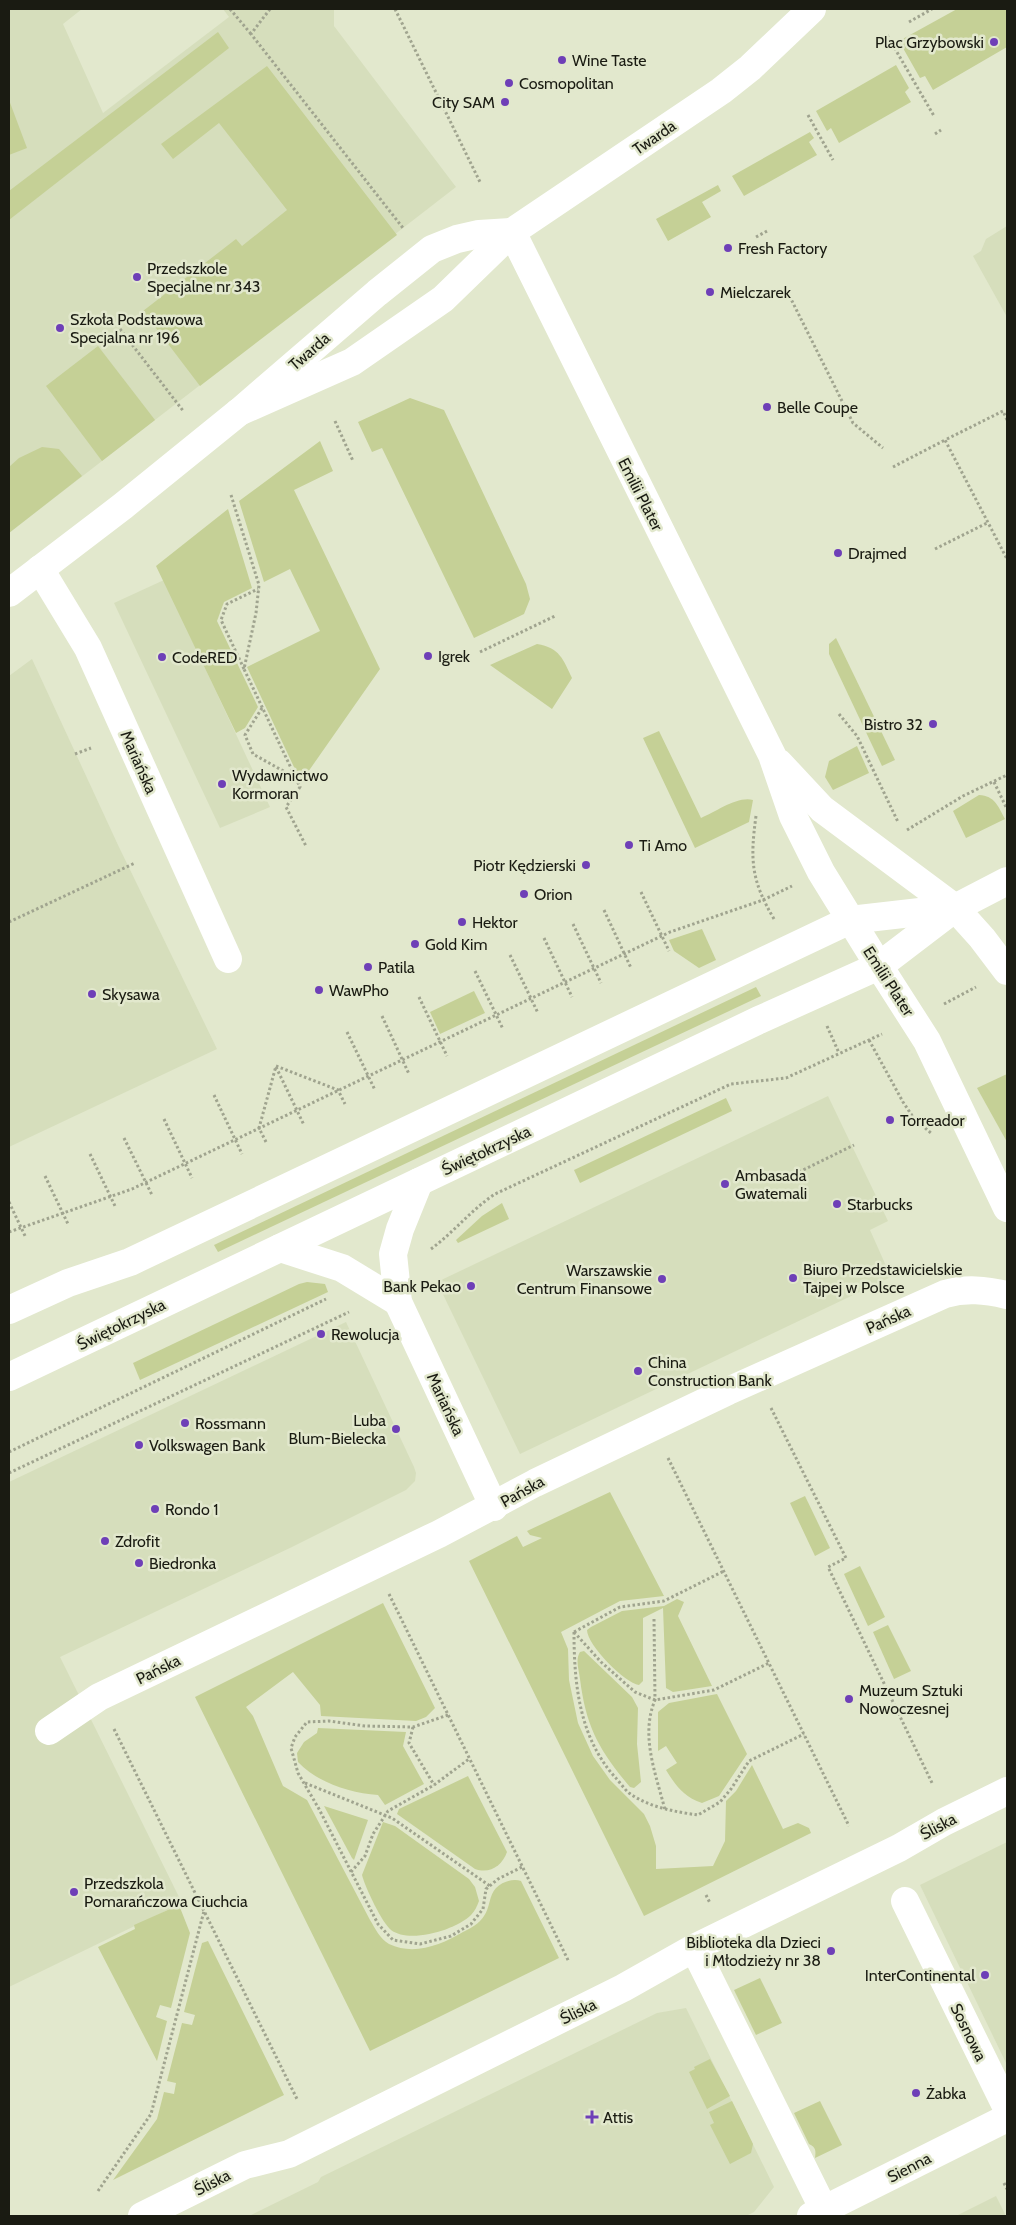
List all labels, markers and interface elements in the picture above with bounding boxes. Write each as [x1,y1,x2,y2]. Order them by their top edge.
place label: Plac Grzybowski [875,33,984,52]
marker: Plac Grzybowski [988,36,1000,48]
place label: Wine Taste [572,51,647,70]
marker: Wine Taste [556,54,568,66]
place label: Cosmopolitan [519,74,614,93]
marker: Cosmopolitan [503,77,515,89]
place label: City SAM [432,93,495,112]
marker: City SAM [499,96,511,108]
street label: Twarda [629,116,680,159]
place label: Fresh Factory [738,239,827,258]
marker: Fresh Factory [722,242,734,254]
place label: Przedszkole Specjalne nr 343 [147,259,260,296]
marker: Przedszkole Specjalne nr 343 [131,271,143,283]
place label: Mielczarek [720,283,792,302]
marker: Mielczarek [704,286,716,298]
place label: Szkoła Podstawowa Specjalna nr 196 [70,310,203,347]
marker: Szkoła Podstawowa Specjalna nr 196 [54,322,66,334]
street label: Twarda [285,328,334,374]
place label: Belle Coupe [777,398,858,417]
marker: Belle Coupe [761,401,773,413]
street label: Emilii Plater [614,455,667,535]
place label: Drajmed [848,544,907,563]
marker: Drajmed [832,547,844,559]
place label: Igrek [438,647,471,666]
place label: CodeRED [172,648,237,667]
marker: Igrek [422,650,434,662]
marker: CodeRED [156,651,168,663]
place label: Bistro 32 [864,715,923,734]
marker: Bistro 32 [927,718,939,730]
street label: Mariańska [116,728,161,797]
place label: Wydawnictwo Kormoran [232,766,328,803]
marker: Wydawnictwo Kormoran [216,778,228,790]
place label: Ti Amo [639,836,687,855]
marker: Ti Amo [623,839,635,851]
place label: Piotr Kędzierski [473,856,576,875]
marker: Piotr Kędzierski [580,859,592,871]
place label: Orion [534,885,572,904]
marker: Orion [518,888,530,900]
place label: Hektor [472,913,519,932]
marker: Hektor [456,916,468,928]
place label: Gold Kim [425,935,488,954]
marker: Gold Kim [409,938,421,950]
street label: Emilii Plater [859,943,919,1020]
place label: Patila [378,958,415,977]
marker: Patila [362,961,374,973]
place label: WawPho [329,981,389,1000]
marker: WawPho [313,984,325,996]
place label: Skysawa [102,985,160,1004]
marker: Skysawa [86,988,98,1000]
place label: Torreador [900,1111,966,1130]
marker: Torreador [884,1114,896,1126]
street label: Świętokrzyska [439,1121,534,1179]
place label: Ambasada Gwatemali [735,1166,807,1203]
marker: Ambasada Gwatemali [719,1178,731,1190]
place label: Starbucks [847,1195,913,1214]
marker: Starbucks [831,1198,843,1210]
place label: Biuro Przedstawicielskie Tajpej w Polsce [803,1260,962,1297]
place label: Warszawskie Centrum Finansowe [517,1261,652,1298]
marker: Biuro Przedstawicielskie Tajpej w Polsce [787,1272,799,1284]
marker: Warszawskie Centrum Finansowe [656,1273,668,1285]
place label: Bank Pekao [383,1277,461,1296]
marker: Bank Pekao [465,1280,477,1292]
street label: Świętokrzyska [74,1295,169,1354]
street label: Pańska [863,1301,914,1338]
place label: Rewolucja [331,1325,400,1344]
marker: Rewolucja [315,1328,327,1340]
place label: China Construction Bank [648,1353,772,1390]
marker: China Construction Bank [632,1365,644,1377]
street label: Mariańska [423,1370,468,1439]
place label: Luba Blum-Bielecka [289,1411,386,1448]
place label: Rossmann [195,1414,266,1433]
marker: Rossmann [179,1417,191,1429]
marker: Luba Blum-Bielecka [390,1423,402,1435]
place label: Volkswagen Bank [149,1436,266,1455]
marker: Volkswagen Bank [133,1439,145,1451]
street label: Pańska [497,1472,548,1511]
place label: Rondo 1 [165,1500,219,1519]
marker: Rondo 1 [149,1503,161,1515]
place label: Zdrofit [115,1532,160,1551]
marker: Zdrofit [99,1535,111,1547]
place label: Biedronka [149,1554,217,1573]
marker: Biedronka [133,1557,145,1569]
street label: Pańska [133,1650,184,1688]
place label: Muzeum Sztuki Nowoczesnej [859,1681,963,1718]
marker: Muzeum Sztuki Nowoczesnej [843,1693,855,1705]
street label: Śliska [917,1809,960,1844]
place label: Przedszkola Pomarańczowa Ciuchcia [84,1874,248,1911]
marker: Przedszkola Pomarańczowa Ciuchcia [68,1886,80,1898]
place label: Biblioteka dla Dzieci i Młodzieży nr 38 [686,1933,821,1970]
marker: Biblioteka dla Dzieci i Młodzieży nr 38 [825,1945,837,1957]
place label: InterContinental [865,1966,975,1985]
marker: InterContinental [979,1969,991,1981]
street label: Śliska [557,1994,600,2028]
street label: Sosnowa [946,2000,991,2064]
place label: Żabka [926,2084,966,2103]
marker: Żabka [910,2087,922,2099]
place label: Attis [603,2108,634,2127]
marker: Attis [585,2110,599,2124]
street label: Sienna [884,2148,934,2186]
street label: Śliska [191,2165,234,2200]

